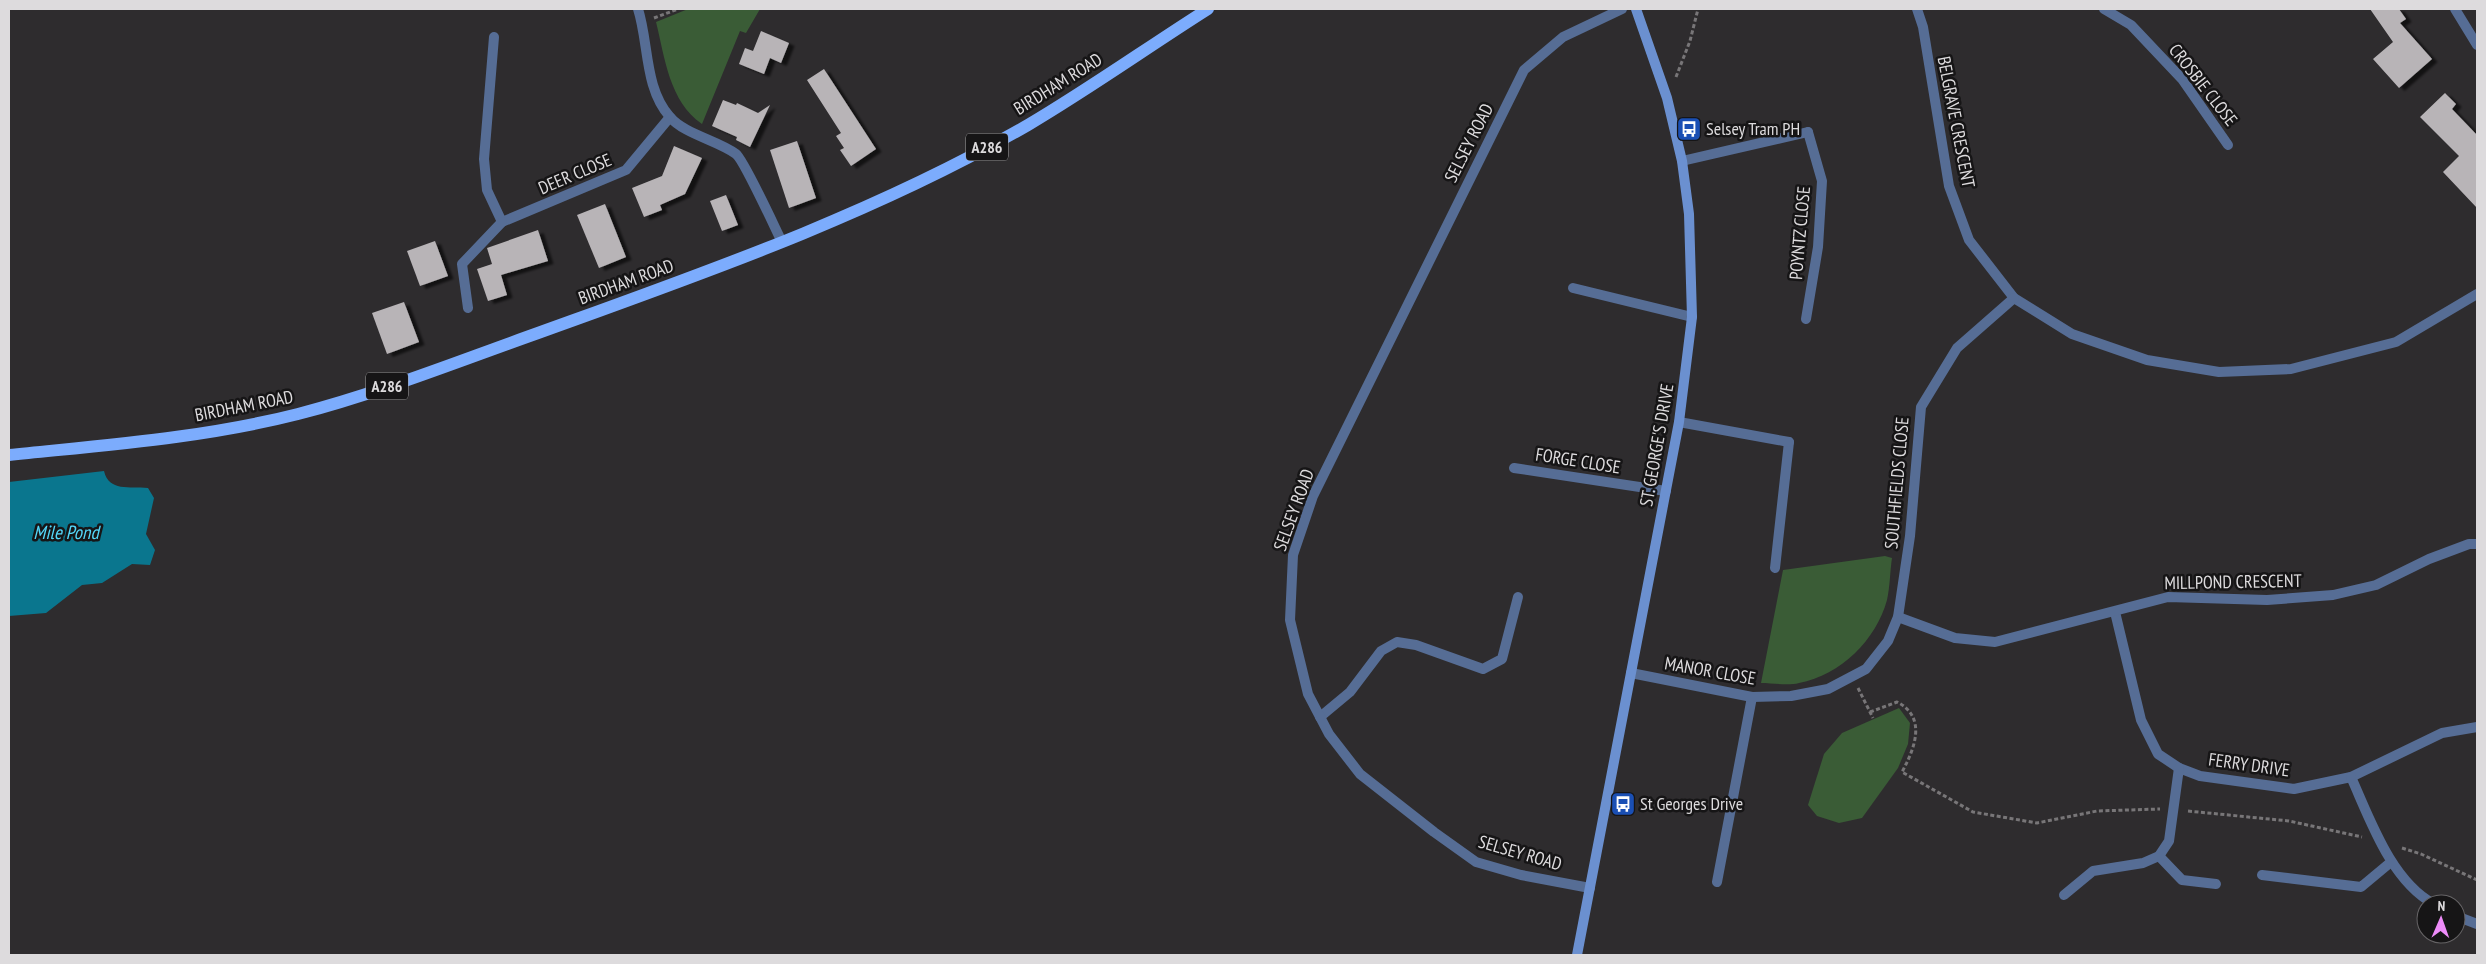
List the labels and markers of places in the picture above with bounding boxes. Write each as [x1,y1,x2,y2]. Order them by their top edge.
bus stop icon: Selsey Tram PH [1676,116,1702,142]
place label: Selsey Tram PH [1706,117,1800,140]
bus stop icon: St Georges Drive [1610,791,1636,817]
place label: St Georges Drive [1640,792,1743,815]

